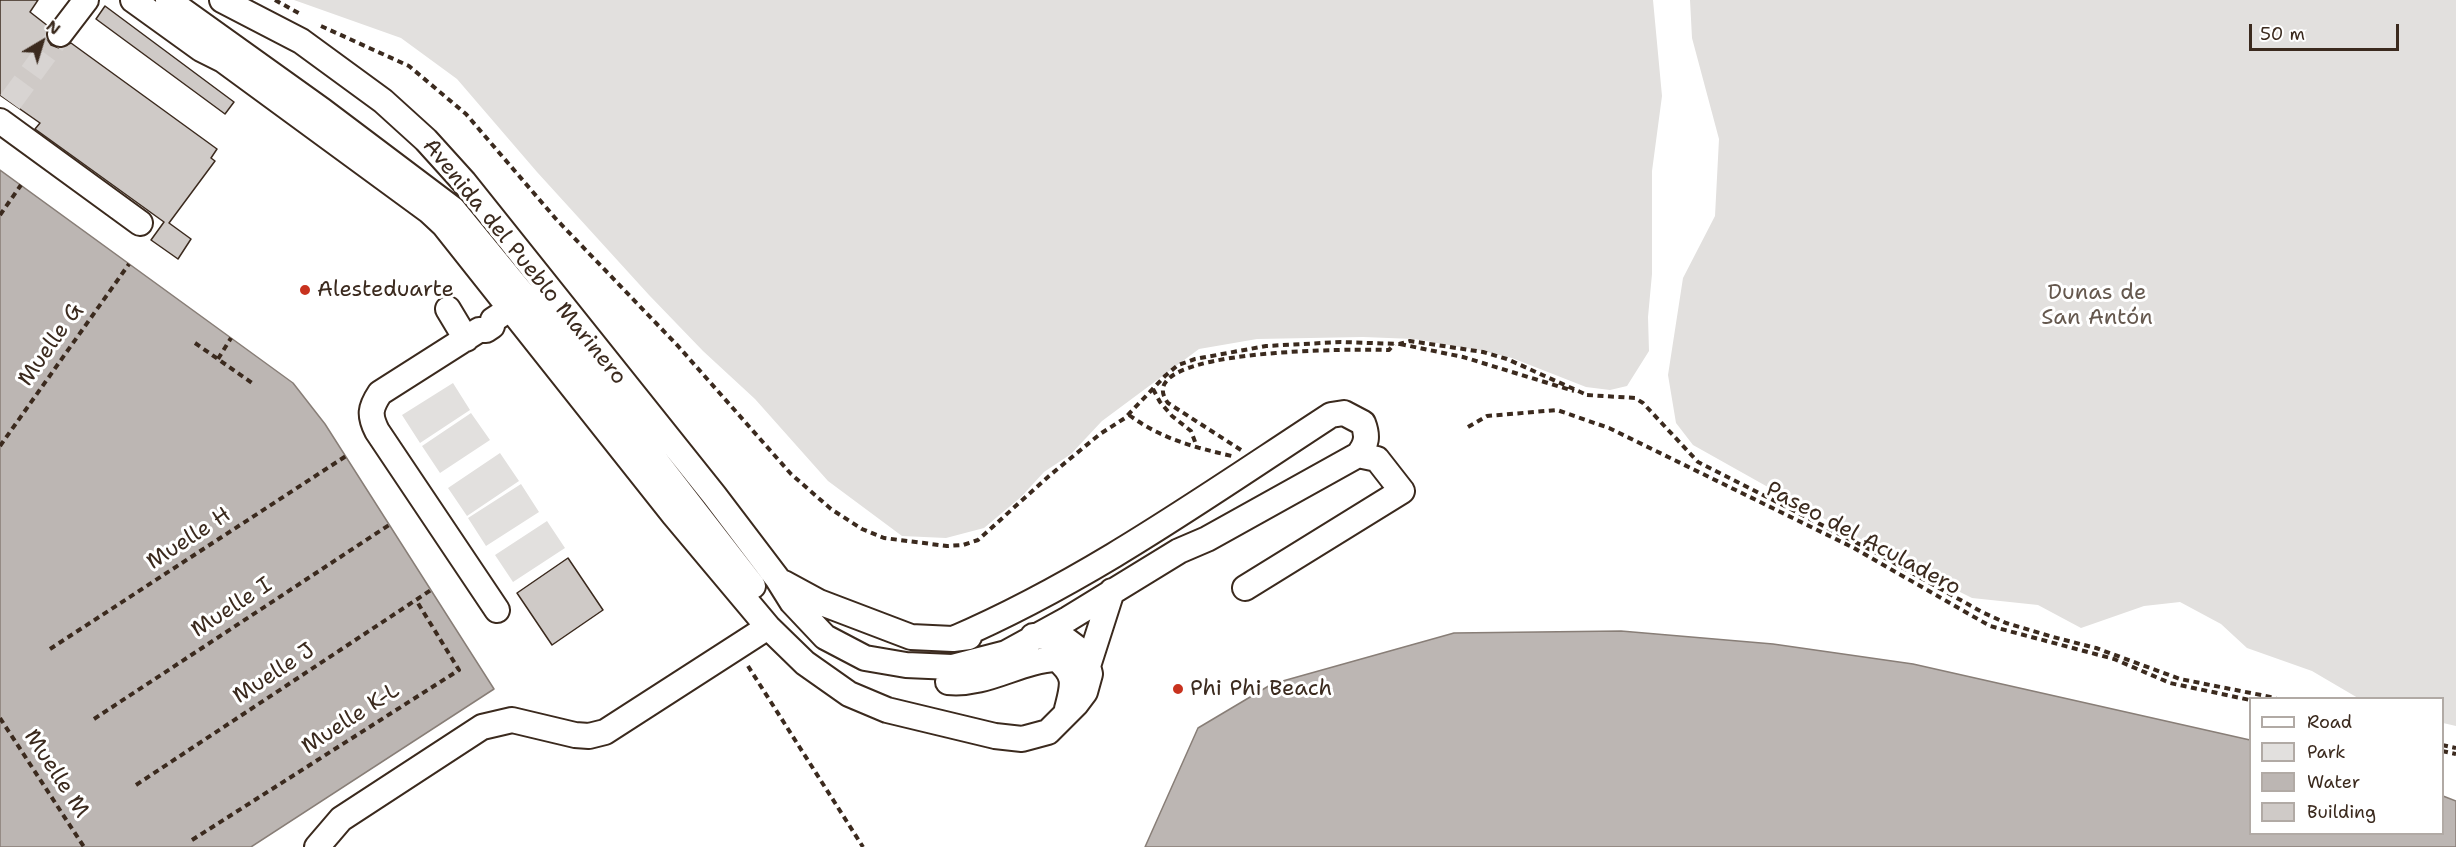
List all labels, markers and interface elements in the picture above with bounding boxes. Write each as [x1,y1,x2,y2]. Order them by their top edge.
north arrow [12,12,72,72]
scale bar [2252,12,2402,50]
text: N [42,15,65,40]
text: 50 m [2260,22,2305,46]
street label: Avenida del Pueblo Marinero [417,134,631,390]
place label: Alesteduarte [317,277,454,303]
park label: Dunas de San Antón [2041,280,2153,332]
marker: Alesteduarte [298,283,312,297]
street label: Muelle G [13,298,89,392]
street label: Paseo del Aculadero [1761,476,1965,602]
street label: Muelle H [142,502,236,576]
street label: Muelle I [187,572,277,644]
street label: Muelle J [228,638,320,710]
place label: Phi Phi Beach [1190,676,1332,702]
street label: Muelle K-L [297,678,405,760]
marker: Phi Phi Beach [1171,682,1185,696]
legend [2249,697,2444,835]
text: Road [2307,710,2352,734]
street label: Muelle M [18,725,94,823]
text: Park [2307,740,2346,764]
text: Water [2307,770,2360,794]
text: Building [2307,800,2376,824]

